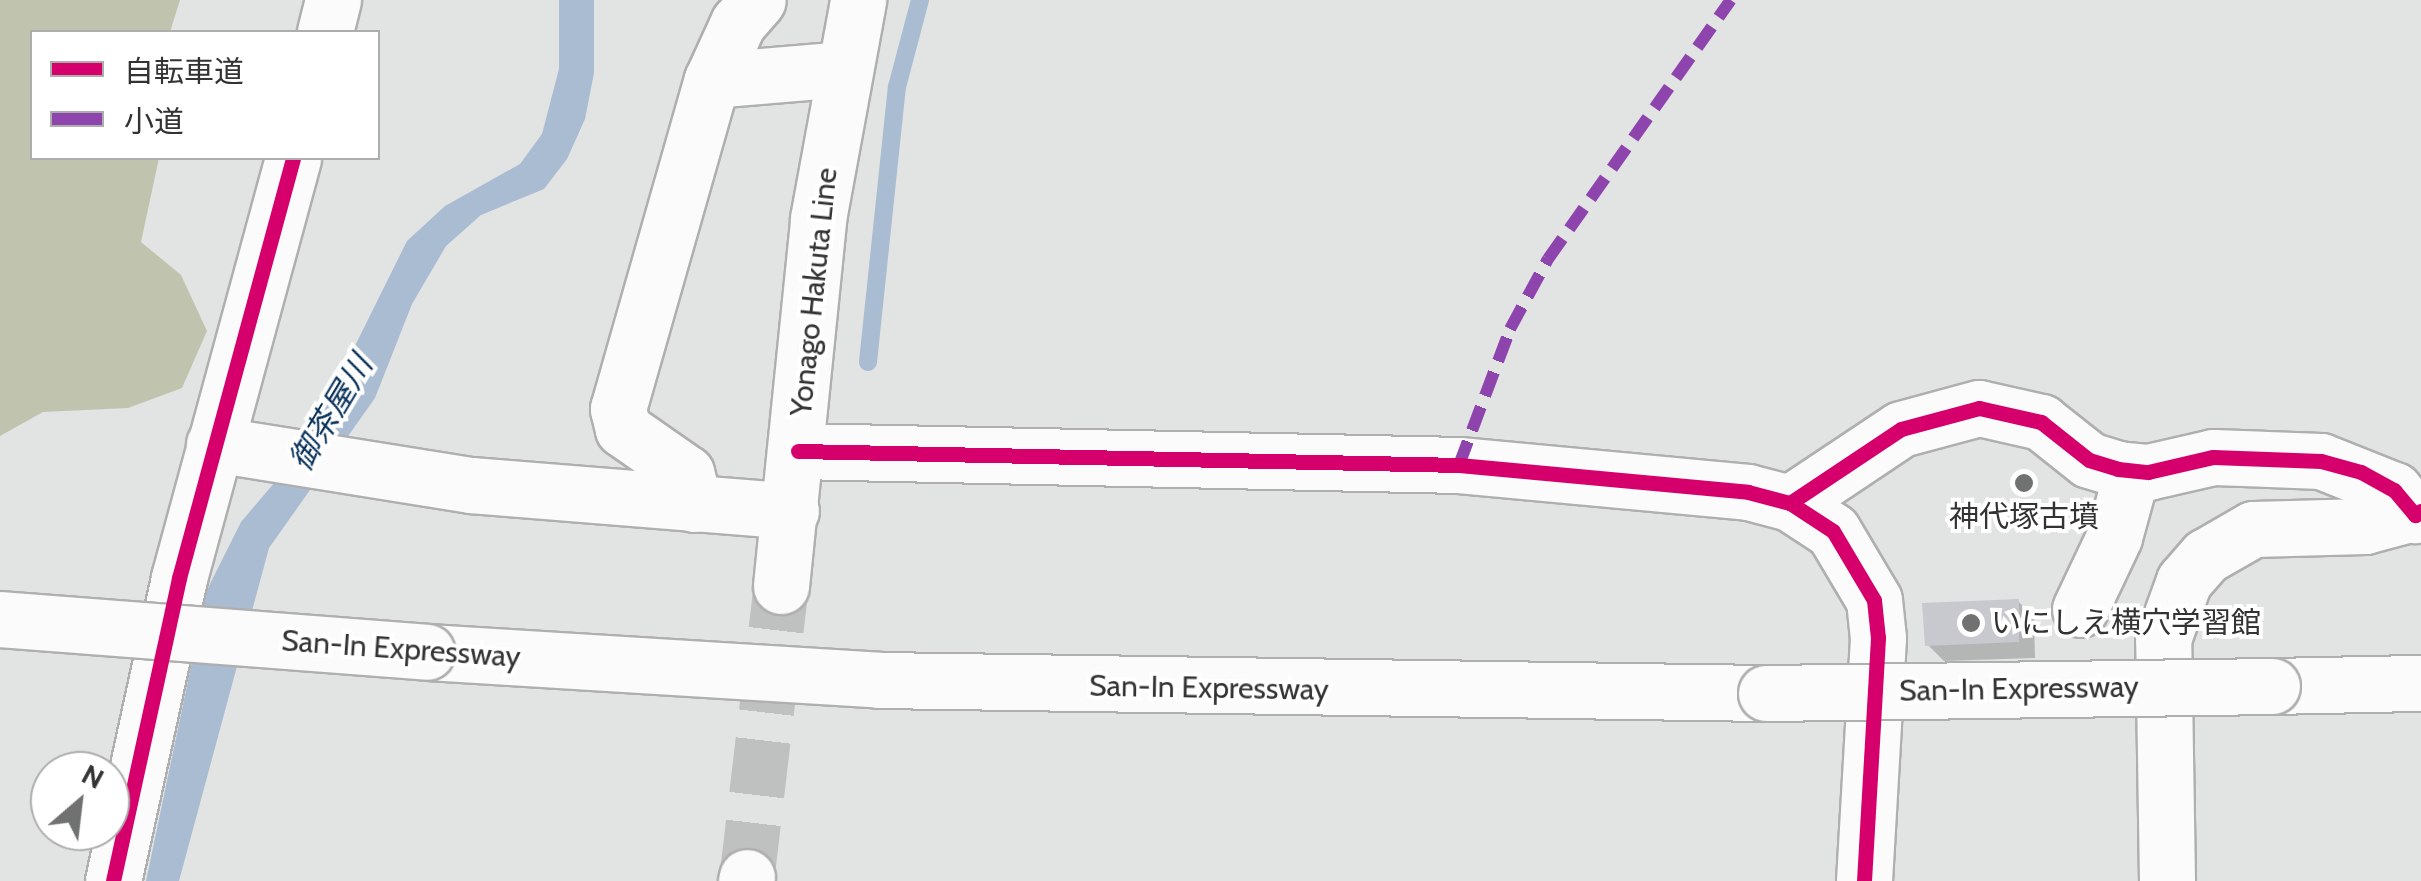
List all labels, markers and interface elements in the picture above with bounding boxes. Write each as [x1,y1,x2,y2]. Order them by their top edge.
legend [30,30,380,160]
text: 自転車道 [124,53,244,90]
text: 小道 [124,103,184,140]
street label: Yonago Hakuta Line [783,166,845,418]
water label: 御茶屋川 [282,348,380,478]
marker: 神代塚古墳 [2013,472,2035,494]
place label: 神代塚古墳 [1949,499,2099,535]
place label: いにしえ横穴学習館 [1991,605,2261,641]
marker: いにしえ横穴学習館 [1960,612,1982,634]
street label: San-In Expressway [280,623,522,675]
street label: San-In Expressway [1089,668,1329,708]
street label: San-In Expressway [1899,669,2139,709]
north arrow [30,751,130,851]
text: N [76,757,110,796]

